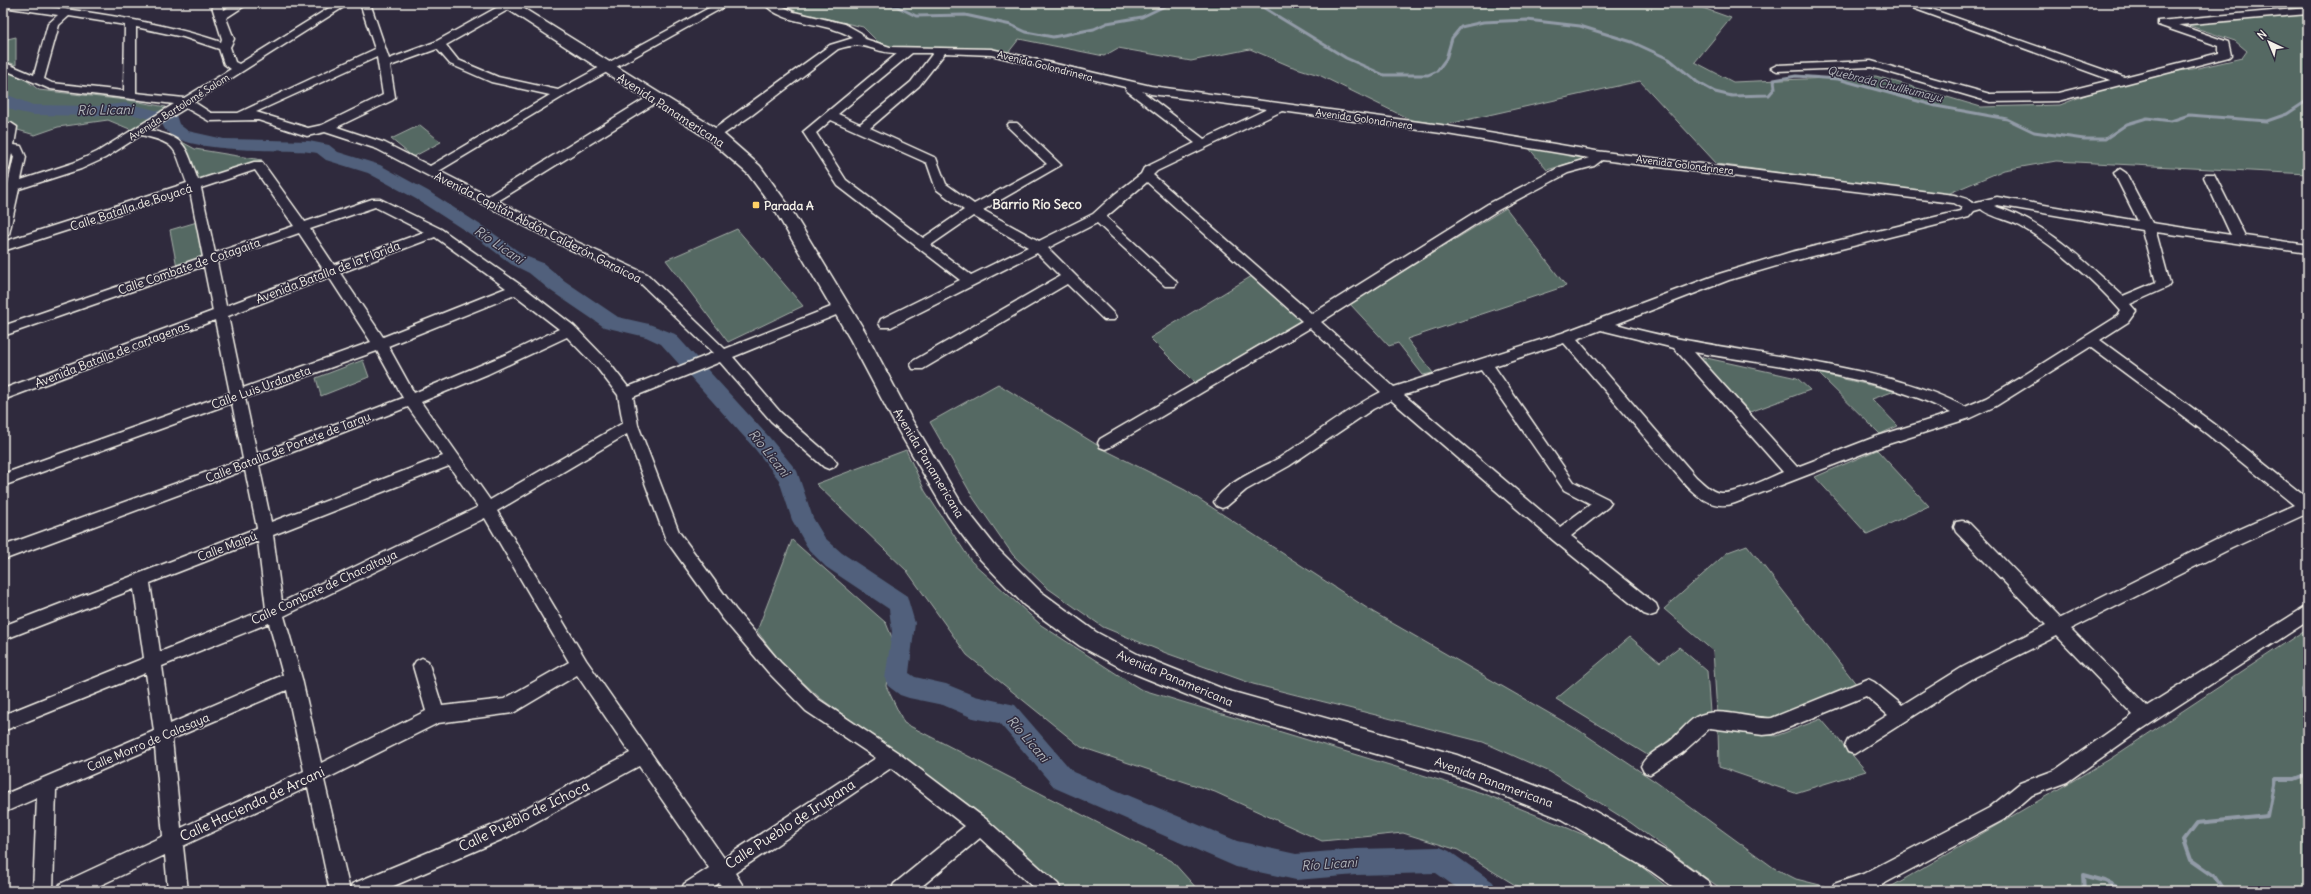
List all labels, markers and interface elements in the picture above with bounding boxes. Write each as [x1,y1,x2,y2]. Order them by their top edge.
north arrow [2249,22,2289,62]
text: N [2254,27,2270,42]
street label: Avenida Golondrinera [996,48,1094,84]
water label: Quebrada Chullkumayu [1826,63,1945,105]
street label: Avenida Panamericana [614,70,728,150]
street label: Avenida Bartolomé Salom [126,71,232,143]
water label: Río Licani [77,101,135,119]
street label: Avenida Golondrinera [1314,106,1414,132]
street label: Avenida Golondrinera [1635,153,1735,177]
street label: Avenida Capitán Abdón Calderón Garaicoa [432,168,644,286]
street label: Calle Batalla de Boyacá [68,180,194,234]
district label: Barrio Río Seco [992,196,1082,213]
place label: Parada A [764,198,814,213]
marker: Parada A [751,200,761,210]
water label: Río Licani [471,222,529,269]
street label: Calle Combate de Cotagaita [116,234,262,297]
street label: Avenida Batalla de la Florida [254,237,402,306]
street label: Avenida Batalla de cartagenas [33,318,191,390]
street label: Calle Luis Urdaneta [209,362,313,412]
street label: Avenida Panamericana [890,406,968,521]
street label: Calle Batalla de Portete de Tarqu [203,409,373,485]
water label: Río Licani [745,426,795,482]
street label: Calle Maipú [195,528,259,564]
street label: Calle Combate de Chacaltaya [249,547,399,627]
street label: Avenida Panamericana [1114,647,1236,709]
street label: Calle Morro de Calasaya [85,709,212,775]
water label: Río Licani [1003,712,1054,767]
street label: Avenida Panamericana [1433,754,1555,810]
street label: Calle Hacienda de Arcani [177,763,327,845]
street label: Calle Pueblo de Irupana [722,775,858,873]
street label: Calle Pueblo de Ichoca [456,777,592,855]
water label: Río Licani [1300,853,1360,874]

